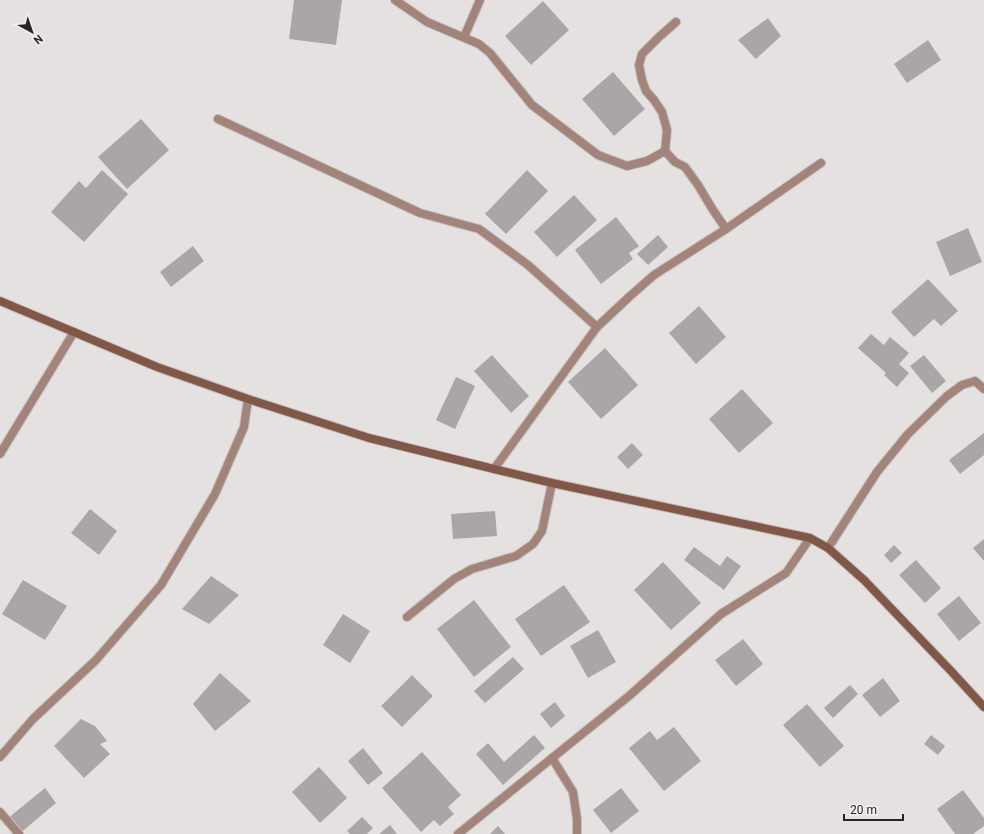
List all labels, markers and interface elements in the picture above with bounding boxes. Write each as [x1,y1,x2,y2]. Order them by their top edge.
north arrow [12,12,52,52]
text: N [31,32,45,47]
scale bar [844,796,903,822]
text: 20 m [850,803,877,817]

